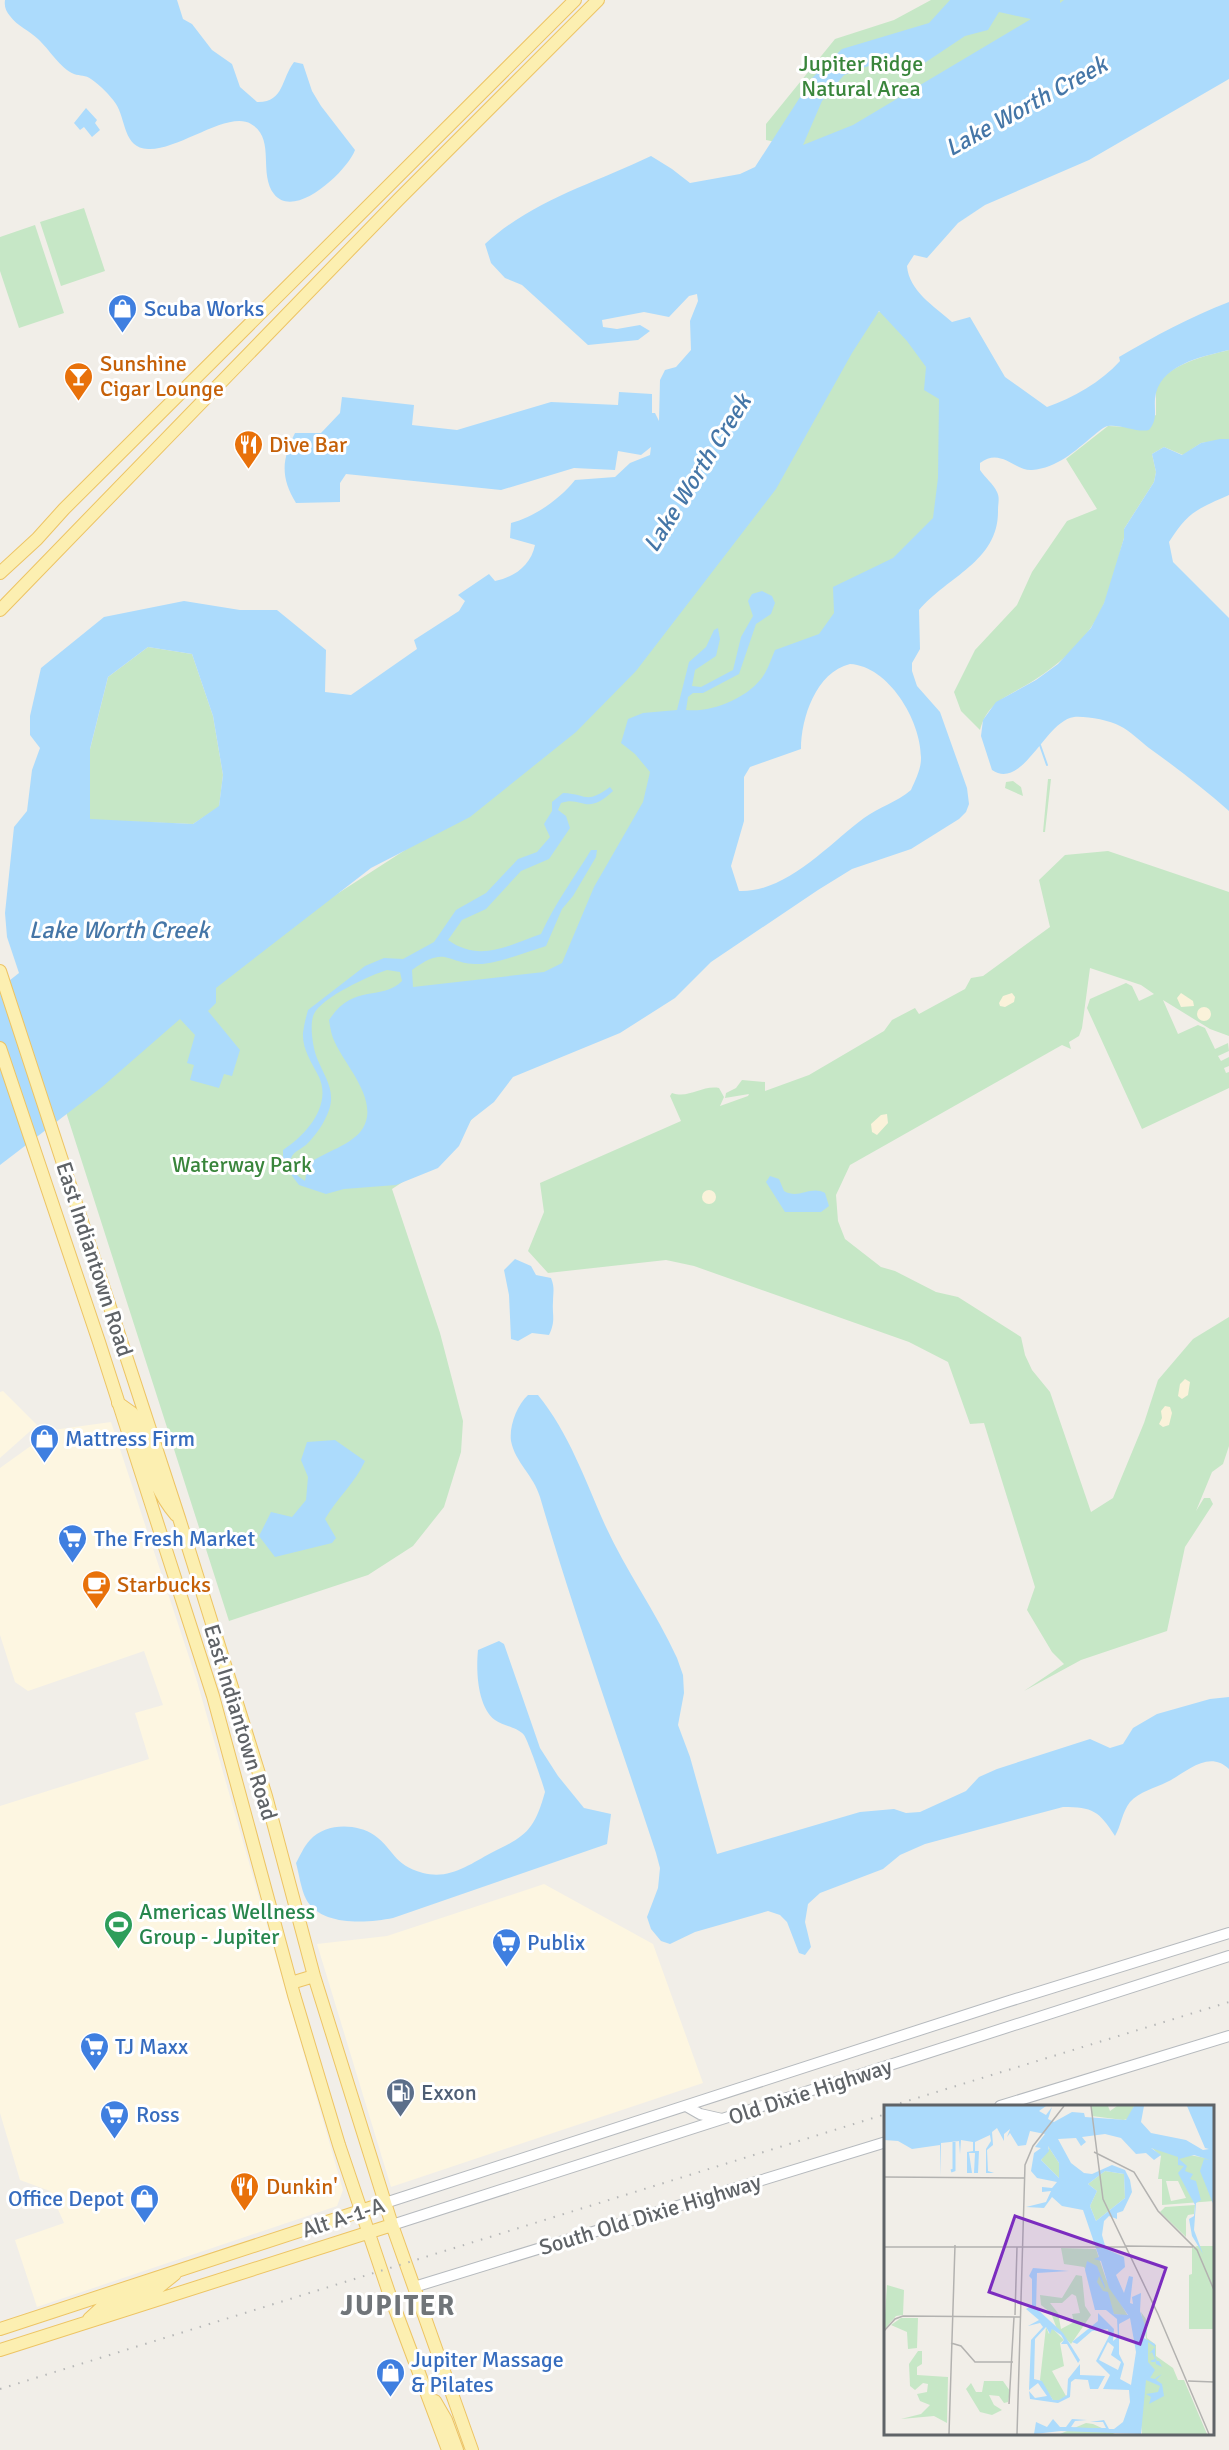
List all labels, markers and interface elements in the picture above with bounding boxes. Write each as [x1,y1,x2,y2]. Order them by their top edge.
water label: Lake Worth Creek [940,48,1114,163]
park label: Jupiter Ridge Natural Area [799,50,923,102]
shop icon: Scuba Works [107,292,139,334]
place label: Scuba Works [144,295,264,322]
place label: Sunshine Cigar Lounge [100,350,224,402]
bar icon: Sunshine Cigar Lounge [63,360,95,402]
water label: Lake Worth Creek [637,387,759,557]
restaurant icon: Dive Bar [232,428,264,470]
place label: Dive Bar [269,431,347,458]
water label: Lake Worth Creek [29,915,211,945]
park label: Waterway Park [172,1151,312,1178]
street label: East Indiantown Road [50,1158,139,1360]
shop icon: Mattress Firm [28,1422,60,1464]
place label: Mattress Firm [65,1425,195,1452]
supermarket icon: The Fresh Market [57,1522,89,1564]
place label: The Fresh Market [94,1525,255,1552]
cafe icon: Starbucks [80,1568,112,1610]
place label: Starbucks [117,1571,211,1598]
street label: East Indiantown Road [198,1621,283,1823]
place label: Americas Wellness Group - Jupiter [139,1898,315,1950]
sports icon: Americas Wellness Group - Jupiter [102,1908,134,1950]
supermarket icon: Publix [490,1926,522,1968]
place label: Publix [527,1929,585,1956]
supermarket icon: TJ Maxx [78,2030,110,2072]
place label: TJ Maxx [115,2033,188,2060]
street label: Old Dixie Highway [725,2052,896,2131]
fuel station icon: Exxon [384,2076,416,2118]
place label: Exxon [421,2079,477,2106]
supermarket icon: Ross [99,2098,131,2140]
place label: Ross [136,2101,180,2128]
inset map [884,2105,1214,2435]
street label: South Old Dixie Highway [536,2168,765,2261]
restaurant icon: Dunkin' [229,2170,261,2212]
place label: Dunkin' [266,2173,338,2200]
shop icon: Office Depot [129,2182,161,2224]
place label: Office Depot [8,2185,124,2212]
street label: Alt A-1-A [298,2191,388,2243]
district label: JUPITER [340,2289,456,2323]
place label: Jupiter Massage & Pilates [411,2346,564,2398]
shop icon: Jupiter Massage & Pilates [374,2356,406,2398]

